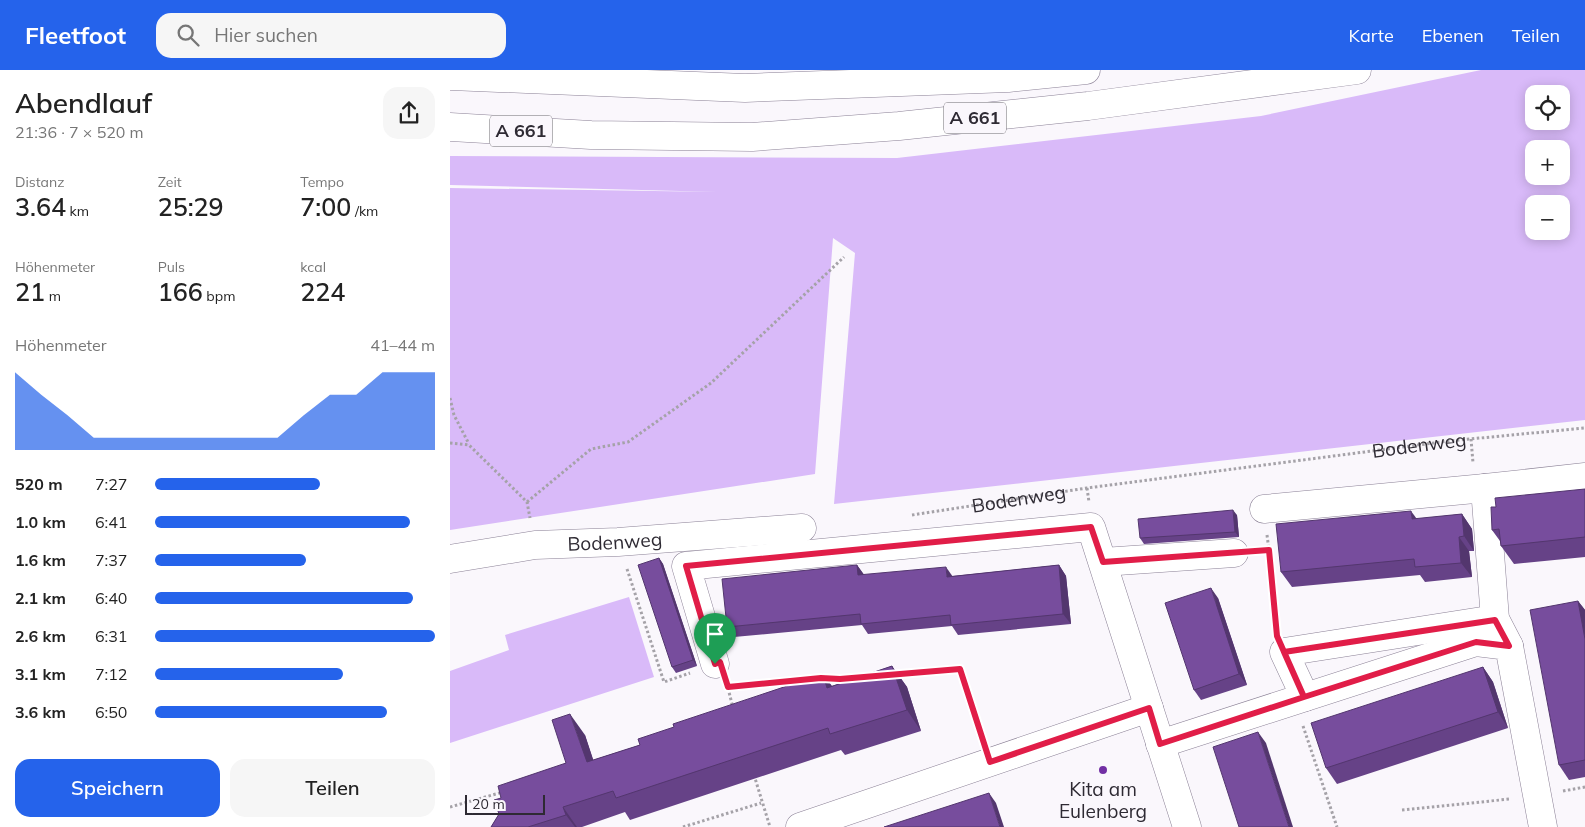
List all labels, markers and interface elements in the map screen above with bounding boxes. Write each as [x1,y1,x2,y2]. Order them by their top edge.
search box [156,13,506,58]
text: Fleetfoot [25,20,126,50]
icon: search [174,21,202,49]
text: Hier suchen [214,23,318,47]
text: Karte [1348,24,1394,47]
text: Ebenen [1422,24,1484,47]
text: Teilen [1512,24,1560,47]
text: Abendlauf [15,85,152,120]
map controls [1525,85,1570,240]
button: locate [1525,85,1570,130]
button: share [383,87,435,139]
road number: A 661 [944,102,1006,134]
road number: A 661 [490,116,552,146]
text: 21:36 · 7 × 520 m [15,122,144,142]
button: + [1525,140,1570,185]
text: Distanz [15,173,64,191]
text: Zeit [158,173,182,191]
text: Tempo [300,173,344,191]
text: 3.64 [15,191,66,222]
text: 25:29 [158,191,224,222]
text: 7:00 [300,191,351,222]
button: − [1525,195,1570,240]
text: km [66,202,89,220]
text: /km [351,202,378,220]
text: Höhenmeter [15,258,95,276]
text: Puls [158,258,185,276]
text: kcal [300,258,326,276]
text: 21 [15,276,45,307]
text: 166 [158,276,203,307]
text: 224 [300,276,345,307]
text: m [45,287,61,305]
text: bpm [203,287,235,305]
text: Höhenmeter [15,335,107,355]
text: 41–44 m [370,335,435,355]
street label: Bodenweg [1371,427,1467,463]
text: 520 m [15,474,63,494]
text: 7:27 [95,474,127,494]
street label: Bodenweg [970,479,1067,518]
text: 1.0 km [15,512,66,532]
text: 6:41 [95,512,127,532]
street label: Bodenweg [567,527,663,556]
text: 1.6 km [15,550,66,570]
text: 7:37 [95,550,127,570]
text: 2.1 km [15,588,66,608]
text: 6:40 [95,588,127,608]
pin [694,613,736,664]
icon: arrive [701,620,729,648]
text: 2.6 km [15,626,66,646]
text: 6:31 [95,626,127,646]
text: 3.1 km [15,664,66,684]
text: 7:12 [95,664,127,684]
text: 3.6 km [15,702,66,722]
text: 6:50 [95,702,127,722]
button: Speichern [15,759,220,817]
button: Teilen [230,759,435,817]
marker: Kita am Eulenberg [1097,764,1109,776]
place label: Kita am Eulenberg [1059,777,1147,823]
scale bar [465,792,545,815]
text: 20 m [472,795,505,813]

